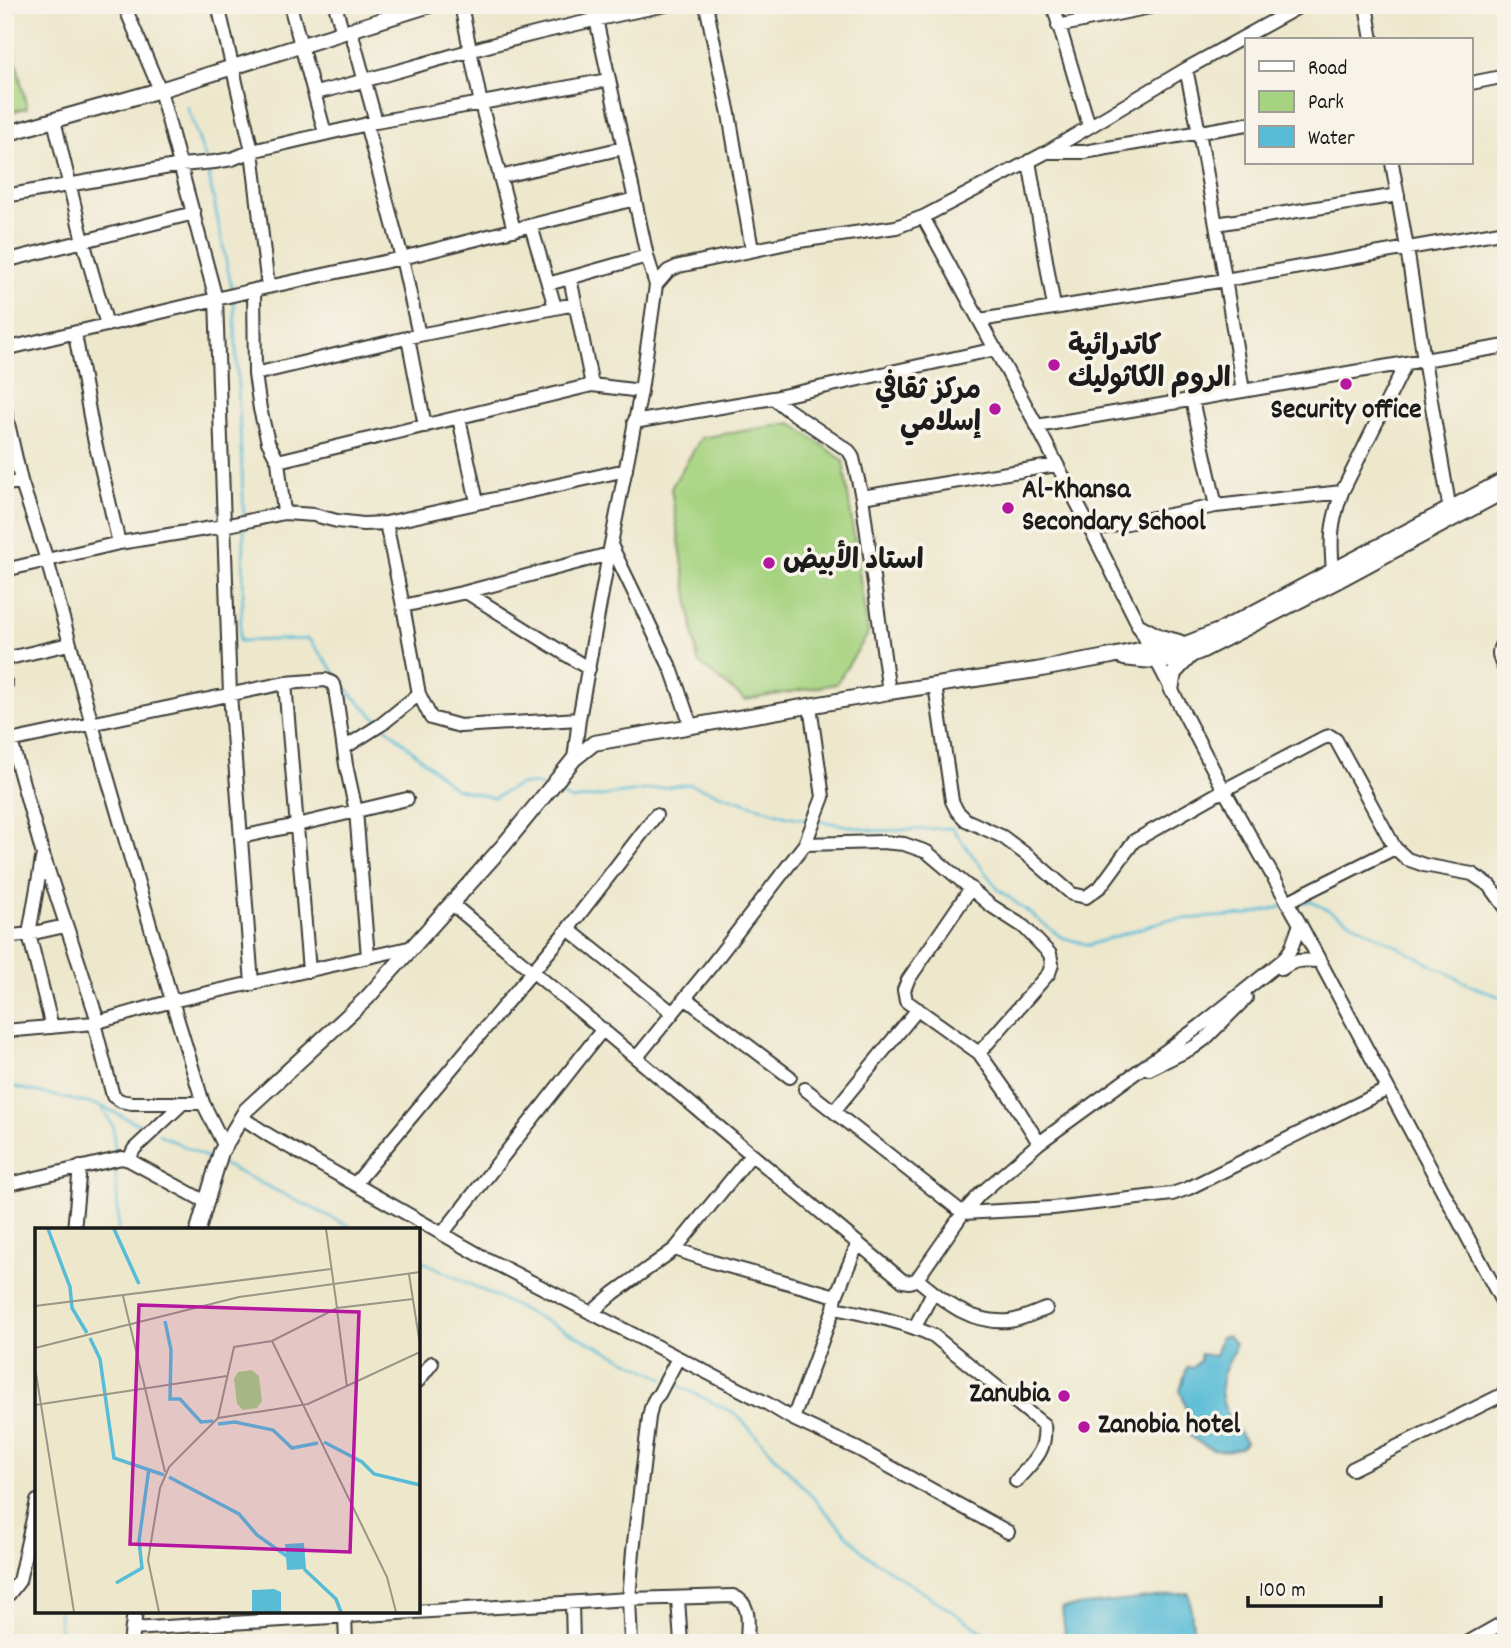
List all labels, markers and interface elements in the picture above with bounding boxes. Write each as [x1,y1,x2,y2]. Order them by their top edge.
legend [1245,38,1472,164]
text: Road [1308,55,1347,85]
text: Park [1308,89,1344,119]
text: Water [1308,125,1355,155]
place label: كاتدرائية الروم الكاثوليك [1068,329,1231,401]
marker: كاتدرائية الروم الكاثوليك [1046,357,1062,373]
place label: مركز ثقافي إسلامي [875,369,981,446]
marker: Security office [1338,376,1354,392]
place label: Security office [1271,392,1421,432]
marker: مركز ثقافي إسلامي [987,401,1003,417]
place label: Al-Khansa Secondary School [1022,472,1206,544]
marker: Al-Khansa Secondary School [1000,500,1016,516]
place label: استاد الأبيض [783,540,924,583]
marker: استاد الأبيض [761,555,777,571]
inset map [35,1228,420,1613]
place label: Zanubia [969,1376,1051,1416]
marker: Zanubia [1056,1388,1072,1404]
place label: Zanobia hotel [1098,1407,1241,1447]
marker: Zanobia hotel [1076,1419,1092,1435]
scale bar [1248,1564,1382,1608]
text: 100 m [1259,1577,1306,1607]

